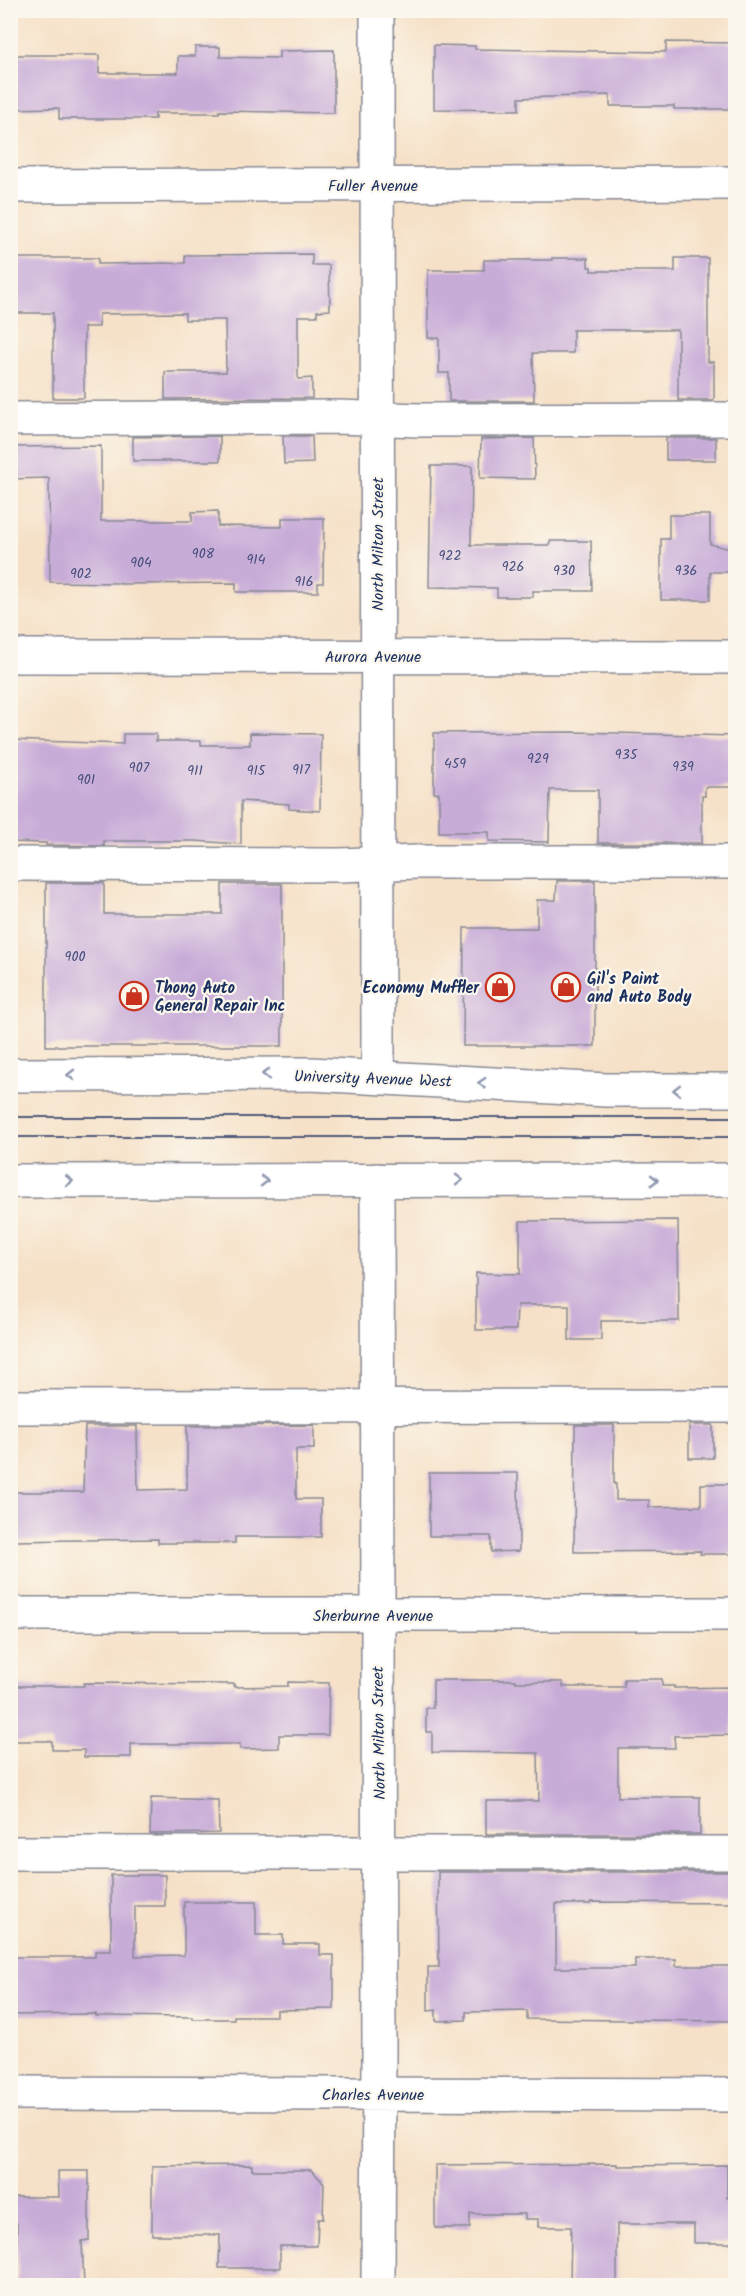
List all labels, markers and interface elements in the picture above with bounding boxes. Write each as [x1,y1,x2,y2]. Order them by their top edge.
street label: Fuller Avenue [328,174,418,199]
street label: North Milton Street [366,476,391,611]
house number: 908 [192,543,215,565]
house number: 922 [438,545,462,567]
house number: 914 [247,549,266,571]
house number: 904 [130,552,152,574]
house number: 926 [502,556,524,578]
house number: 930 [553,560,575,582]
house number: 936 [675,560,697,582]
house number: 902 [70,563,92,585]
house number: 916 [294,571,314,593]
street label: Aurora Avenue [325,645,421,670]
house number: 935 [615,744,639,766]
house number: 929 [527,748,549,770]
house number: 459 [444,753,466,775]
house number: 939 [672,756,694,778]
house number: 907 [129,757,150,779]
house number: 917 [292,759,310,781]
house number: 911 [187,760,203,782]
house number: 915 [247,760,267,782]
house number: 901 [77,769,95,791]
house number: 900 [65,946,85,968]
place label: Gil's Paint and Auto Body [587,967,692,1010]
shop icon: Economy Muffler [484,971,516,1003]
shop icon: Gil's Paint and Auto Body [550,971,582,1003]
place label: Thong Auto General Repair Inc [155,976,285,1019]
place label: Economy Muffler [363,976,480,1001]
shop icon: Thong Auto General Repair Inc [118,980,150,1012]
street label: University Avenue West [293,1064,453,1095]
one-way arrow [262,1068,271,1080]
one-way arrow [67,1069,76,1081]
one-way arrow [478,1076,487,1089]
one-way arrow [672,1084,681,1096]
one-way arrow [454,1174,463,1186]
one-way arrow [649,1174,658,1186]
one-way arrow [64,1175,73,1187]
one-way arrow [259,1175,268,1187]
street label: Sherburne Avenue [313,1604,433,1629]
street label: North Milton Street [366,1665,393,1800]
street label: Charles Avenue [322,2083,424,2108]

